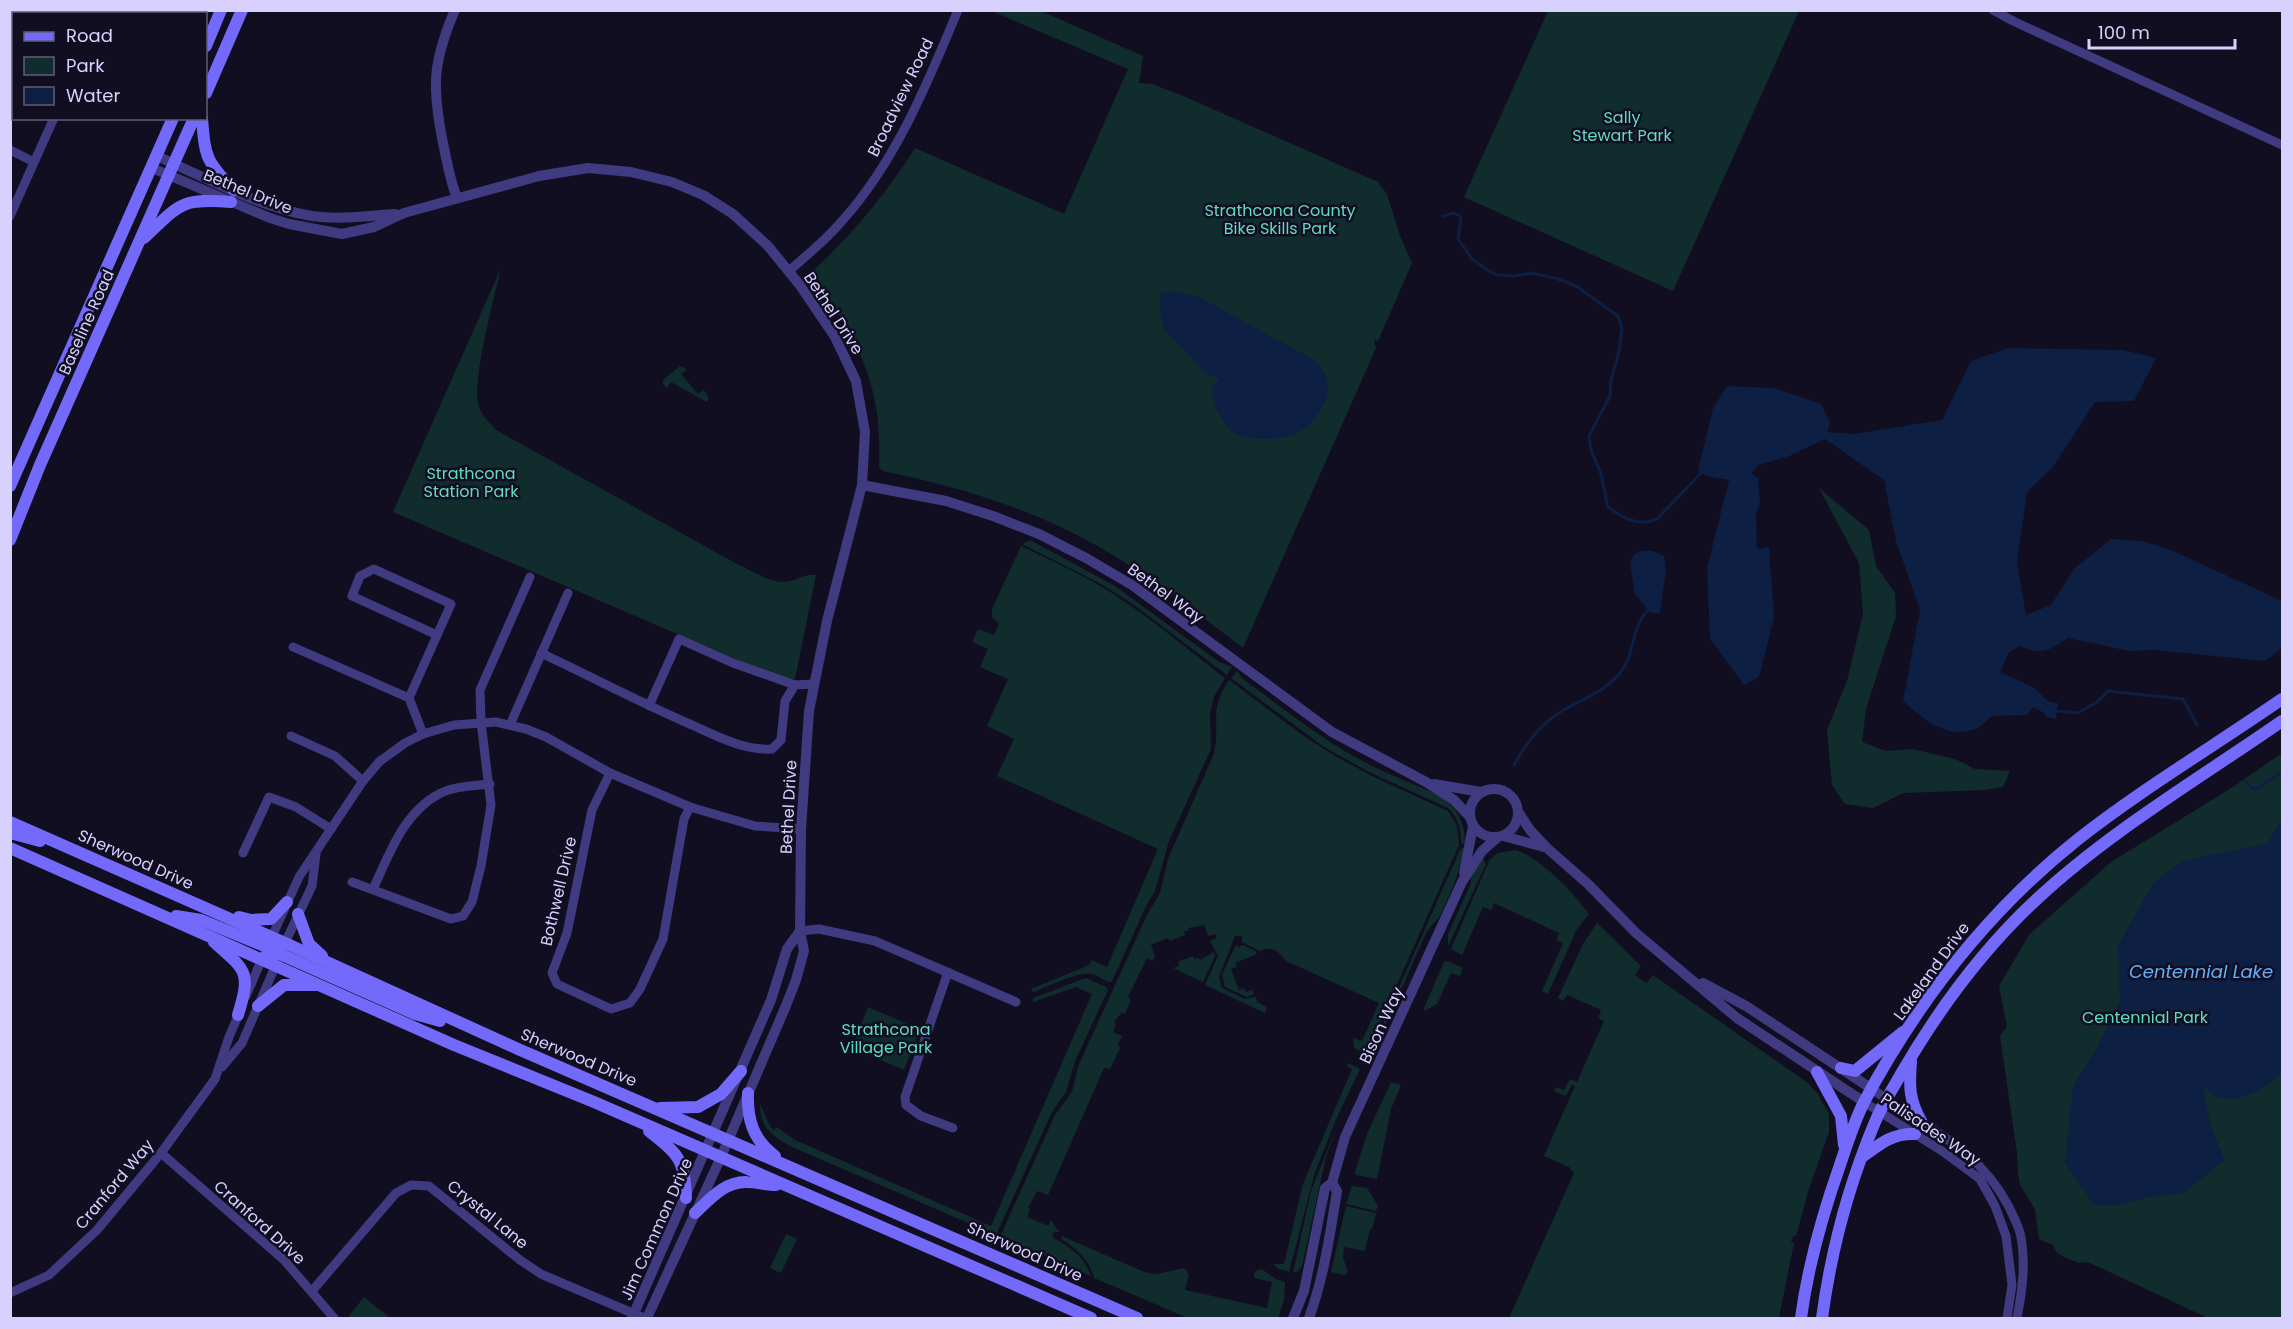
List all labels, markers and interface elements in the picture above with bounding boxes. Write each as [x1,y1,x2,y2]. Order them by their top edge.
legend [12,12,207,120]
scale bar [2089,12,2234,50]
text: 100 m [2098,20,2150,45]
text: Road [66,23,113,48]
street label: Broadview Road [862,34,939,160]
text: Park [66,53,105,78]
text: Water [66,83,120,108]
park label: Sally Stewart Park [1572,106,1672,147]
street label: Bethel Drive [200,163,296,220]
park label: Strathcona County Bike Skills Park [1204,199,1356,240]
street label: Baseline Road [53,266,120,378]
street label: Bethel Drive [798,268,869,359]
park label: Strathcona Station Park [424,462,519,503]
street label: Bethel Way [1123,558,1209,629]
street label: Bethel Drive [775,759,802,855]
street label: Sherwood Drive [74,824,197,895]
street label: Bothwell Drive [535,834,582,948]
street label: Lakeland Drive [1888,918,1975,1025]
water label: Centennial Lake [2129,959,2273,984]
street label: Bison Way [1354,983,1409,1067]
park label: Centennial Park [2082,1006,2209,1029]
park label: Strathcona Village Park [840,1018,933,1059]
street label: Sherwood Drive [517,1023,641,1092]
street label: Palisades Way [1876,1087,1985,1171]
street label: Cranford Way [70,1134,159,1234]
street label: Jim Common Drive [615,1154,698,1304]
street label: Crystal Lane [442,1174,533,1254]
street label: Cranford Drive [209,1175,311,1270]
street label: Sherwood Drive [963,1216,1086,1287]

